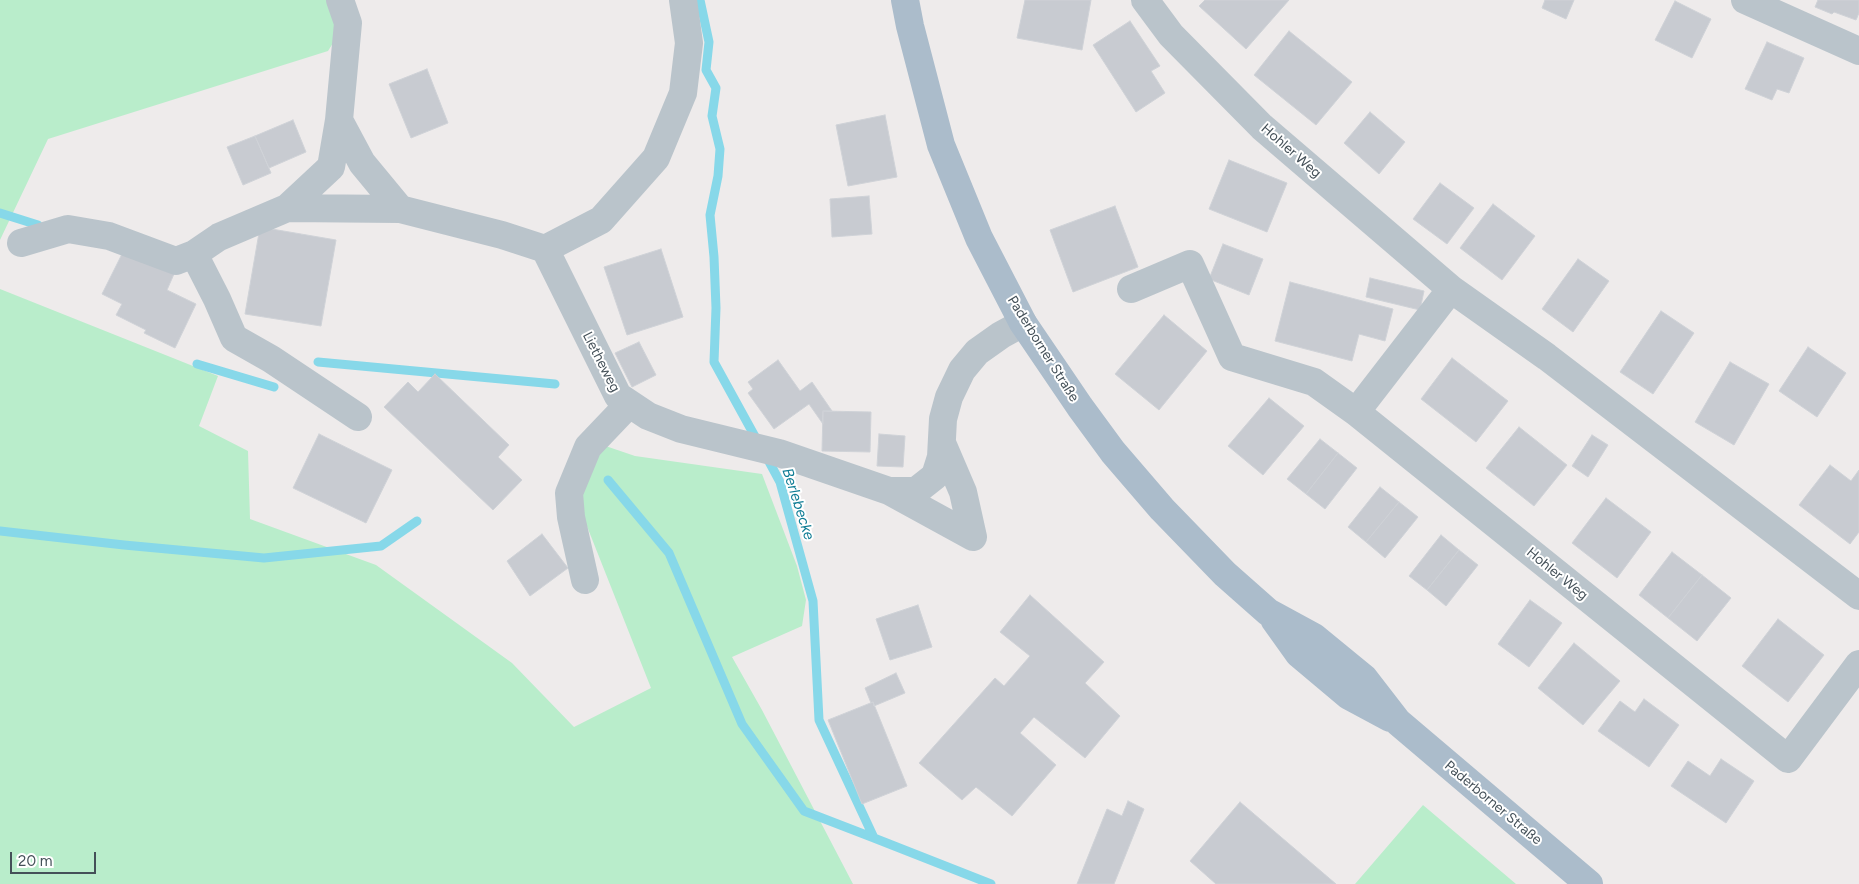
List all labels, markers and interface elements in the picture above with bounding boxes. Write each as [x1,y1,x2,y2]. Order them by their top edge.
street label: Hohler Weg [1258,120,1324,182]
street label: Paderborner Straße [1004,293,1082,405]
street label: Lietheweg [579,329,623,395]
water label: Berlebecke [778,466,818,542]
street label: Hohler Weg [1523,544,1591,604]
street label: Paderborner Straße [1441,757,1545,849]
scale bar [12,842,99,874]
text: 20 m [18,852,52,870]

